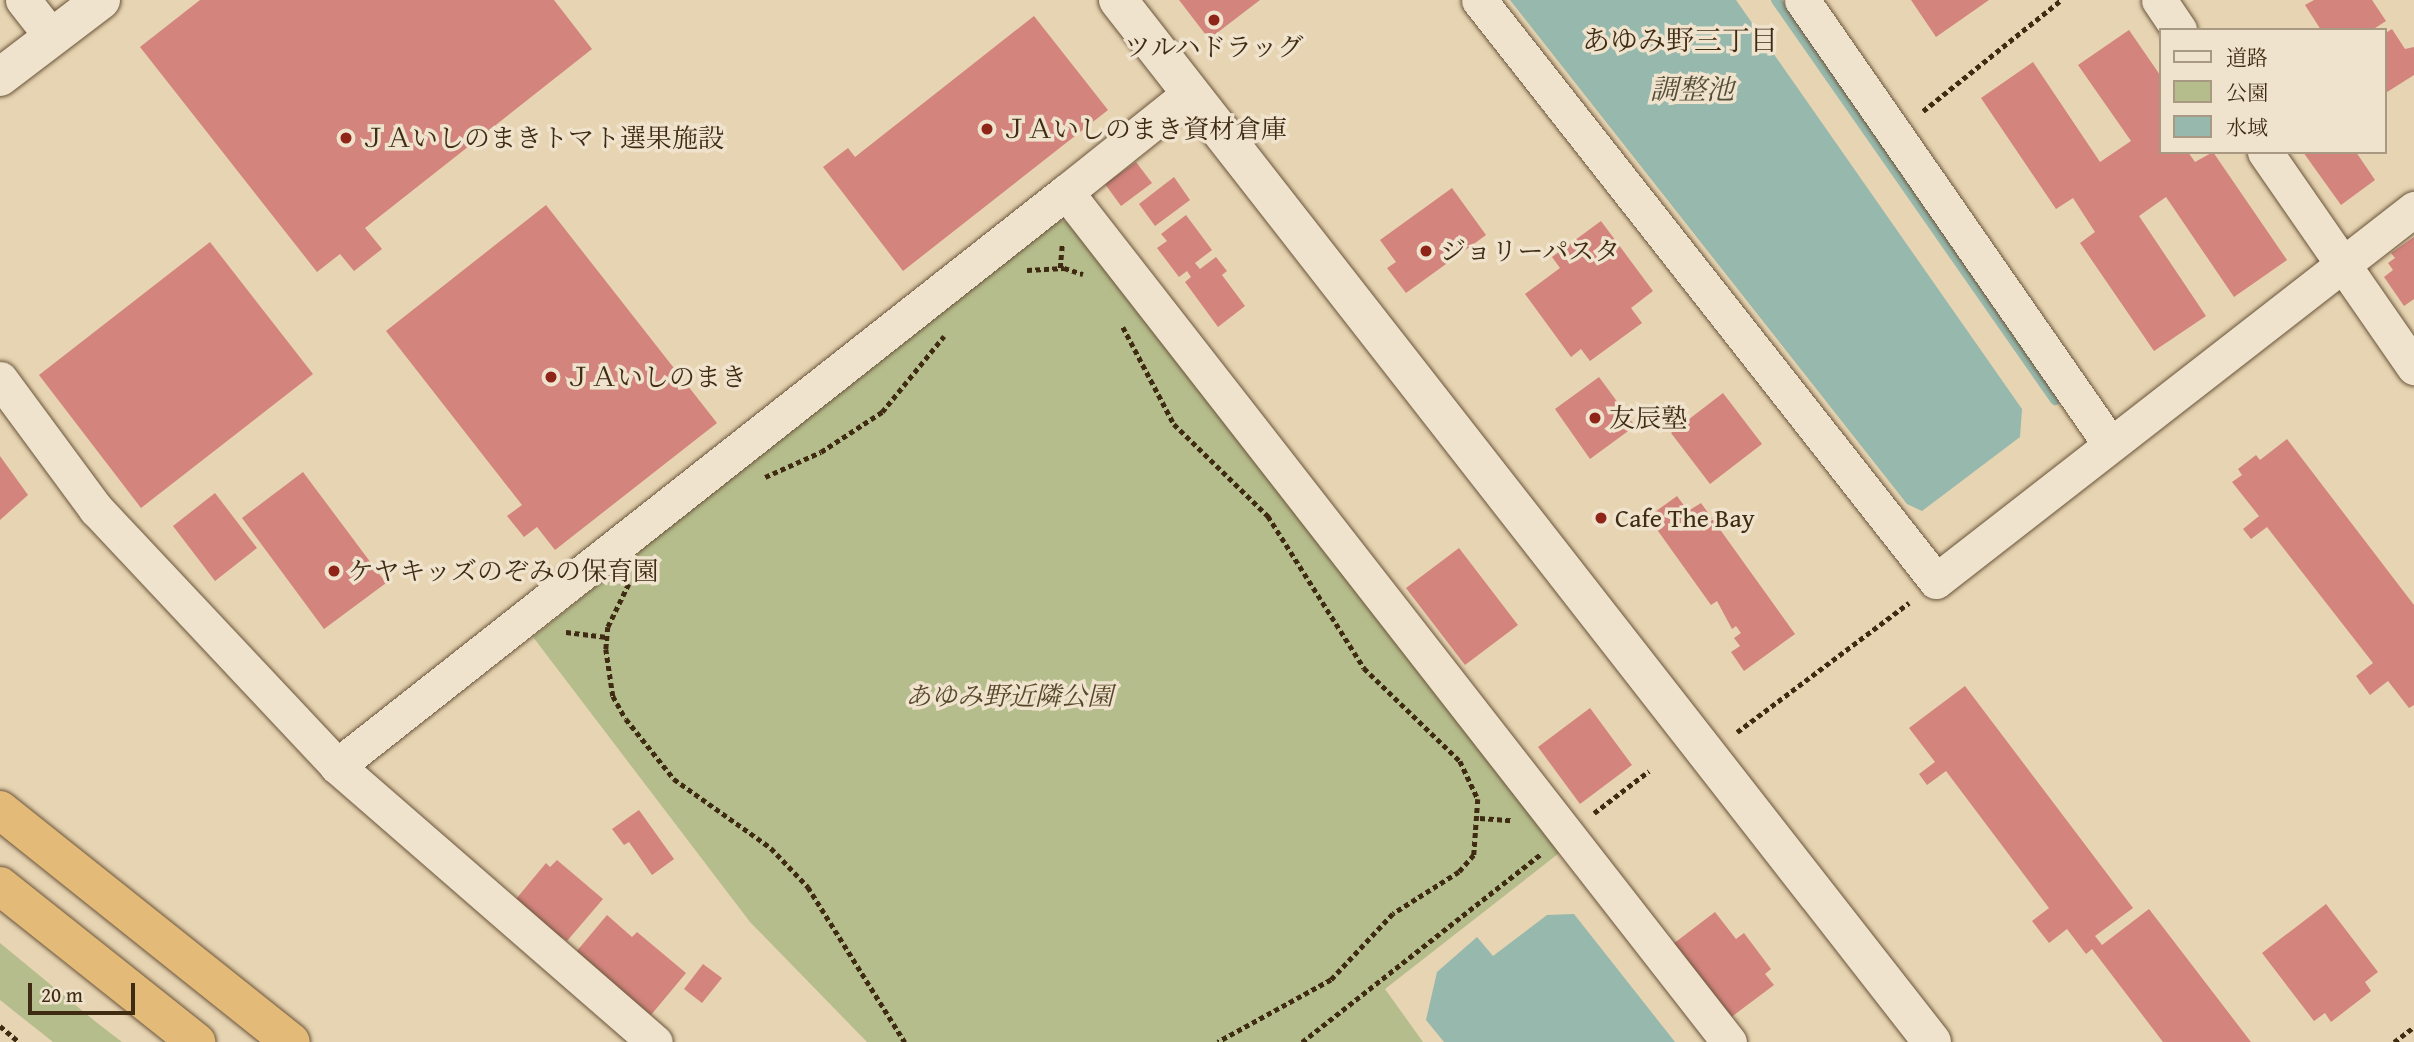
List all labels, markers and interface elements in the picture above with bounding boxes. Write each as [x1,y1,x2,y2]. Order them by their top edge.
marker: ツルハドラッグ [1206,12,1222,28]
district label: あゆみ野三丁目 [1582,23,1778,57]
legend [2158,28,2386,154]
place label: ツルハドラッグ [1123,31,1305,63]
text: 道路 [2226,42,2268,73]
water label: 調整池 [1650,72,1734,106]
text: 公園 [2226,77,2268,108]
text: 水域 [2226,112,2268,143]
place label: ＪＡいしのまき資材倉庫 [1001,113,1287,145]
marker: ＪＡいしのまき資材倉庫 [979,121,995,137]
place label: ＪＡいしのまきトマト選果施設 [360,122,724,154]
marker: ＪＡいしのまきトマト選果施設 [338,130,354,146]
place label: ジョリーパスタ [1440,235,1622,267]
marker: ジョリーパスタ [1418,243,1434,259]
place label: ＪＡいしのまき [565,361,747,393]
marker: ＪＡいしのまき [543,369,559,385]
place label: 友辰塾 [1609,402,1687,434]
marker: 友辰塾 [1587,410,1603,426]
place label: Cafe The Bay [1615,502,1755,534]
marker: Cafe The Bay [1593,510,1609,526]
place label: ケヤキッズのぞみの保育園 [348,555,660,587]
marker: ケヤキッズのぞみの保育園 [326,563,342,579]
park label: あゆみ野近隣公園 [905,680,1113,712]
scale bar [32,968,138,1012]
text: 20 m [41,979,83,1010]

